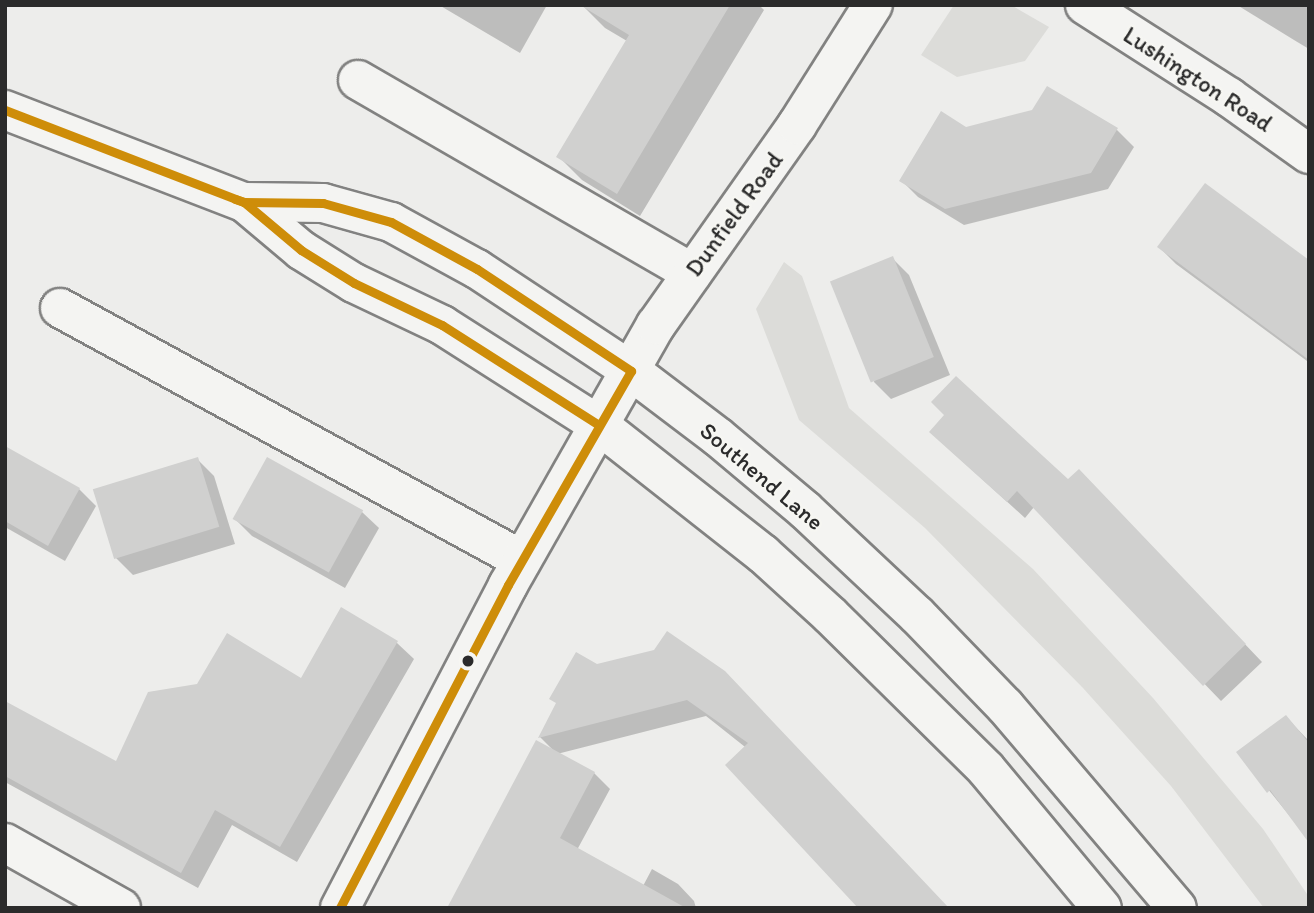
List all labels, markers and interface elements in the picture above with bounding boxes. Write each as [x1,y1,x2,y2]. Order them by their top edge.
street label: Lushington Road [1118,20,1278,138]
street label: Dunfield Road [679,146,789,282]
street label: Southend Lane [694,416,830,536]
unlabelled marker [461,654,475,668]

